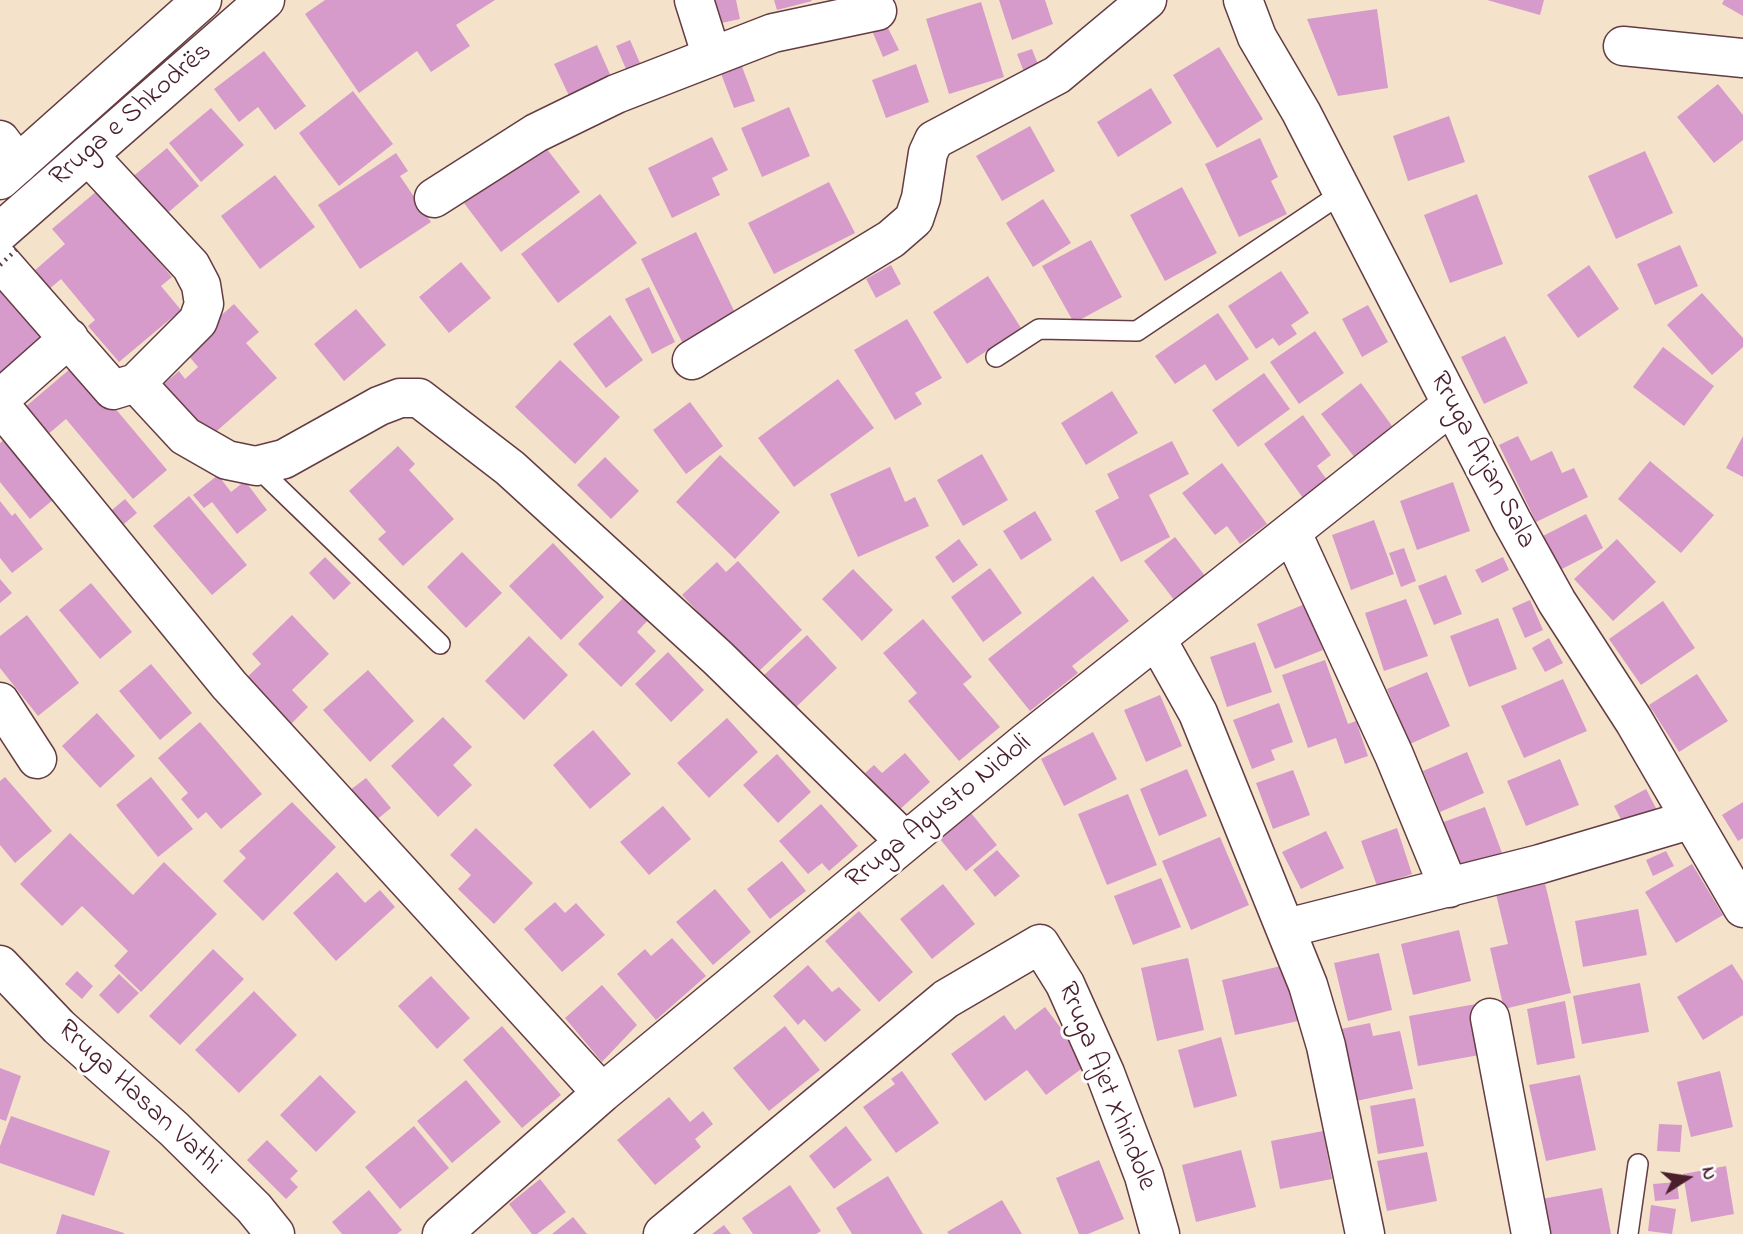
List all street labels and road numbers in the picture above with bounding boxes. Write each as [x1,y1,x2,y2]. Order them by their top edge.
street label: Rruga e Shkodrës [44,37,220,195]
street label: Rruga Arjan Sala [1420,367,1542,555]
street label: Rruga Agusto Nidoli [840,728,1040,898]
street label: Rruga Ajet Xhindole [1048,978,1162,1196]
street label: Rruga Hasan Vathi [49,1014,227,1184]

